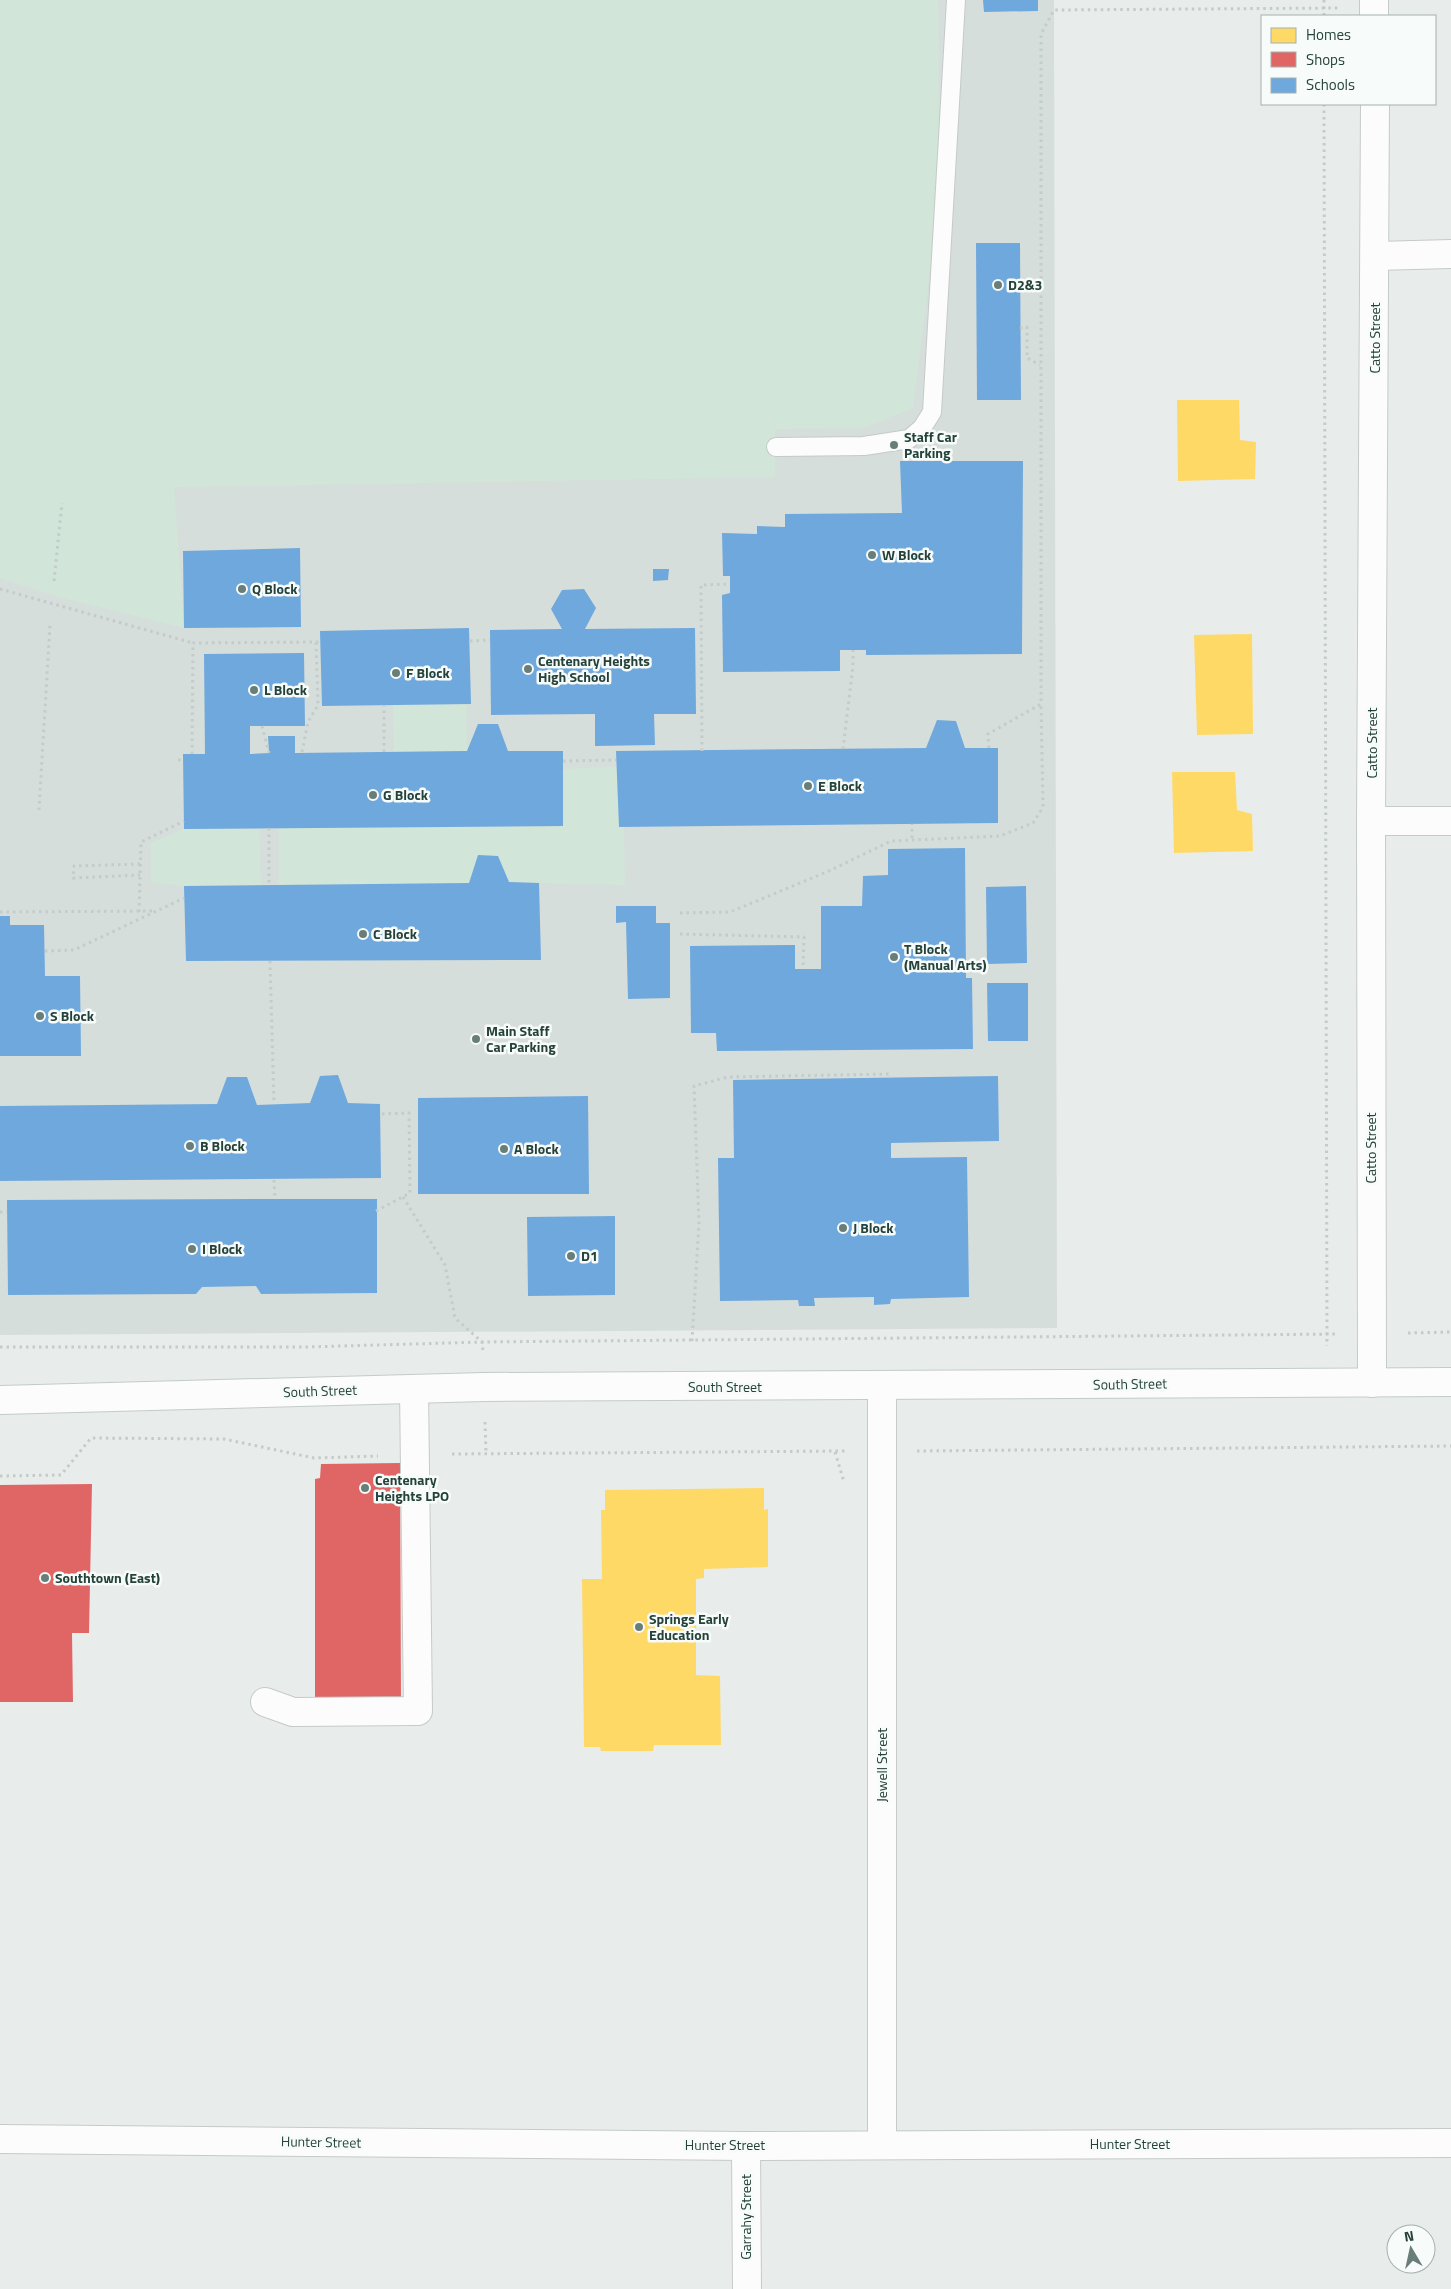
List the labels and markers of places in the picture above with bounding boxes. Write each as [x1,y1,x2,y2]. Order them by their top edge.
place label: D2&3 [1008,274,1042,295]
marker: D2&3 [992,279,1004,291]
place label: Staff Car Parking [904,426,957,463]
marker: Staff Car Parking [888,439,900,451]
place label: W Block [882,544,932,565]
marker: W Block [866,549,878,561]
place label: Q Block [252,578,298,599]
marker: Q Block [236,583,248,595]
place label: Centenary Heights High School [538,650,650,687]
place label: F Block [406,662,451,683]
marker: Centenary Heights High School [522,663,534,675]
marker: F Block [390,667,402,679]
place label: L Block [264,679,308,700]
marker: L Block [248,684,260,696]
place label: E Block [818,775,863,796]
marker: E Block [802,780,814,792]
place label: G Block [383,784,429,805]
marker: G Block [367,789,379,801]
place label: C Block [373,923,418,944]
marker: C Block [357,928,369,940]
place label: T Block (Manual Arts) [904,938,986,975]
marker: T Block (Manual Arts) [888,951,900,963]
place label: S Block [50,1005,95,1026]
marker: S Block [34,1010,46,1022]
place label: Main Staff Car Parking [486,1020,556,1057]
marker: Main Staff Car Parking [470,1033,482,1045]
place label: B Block [200,1135,246,1156]
place label: A Block [514,1138,560,1159]
marker: B Block [184,1140,196,1152]
marker: A Block [498,1143,510,1155]
place label: J Block [853,1217,894,1238]
marker: J Block [837,1222,849,1234]
place label: I Block [202,1238,243,1259]
marker: I Block [186,1243,198,1255]
place label: D1 [581,1245,598,1266]
marker: D1 [565,1250,577,1262]
place label: Centenary Heights LPO [375,1469,449,1506]
marker: Centenary Heights LPO [359,1482,371,1494]
place label: Southtown (East) [55,1567,160,1588]
marker: Southtown (East) [39,1572,51,1584]
place label: Springs Early Education [649,1608,729,1645]
marker: Springs Early Education [633,1621,645,1633]

